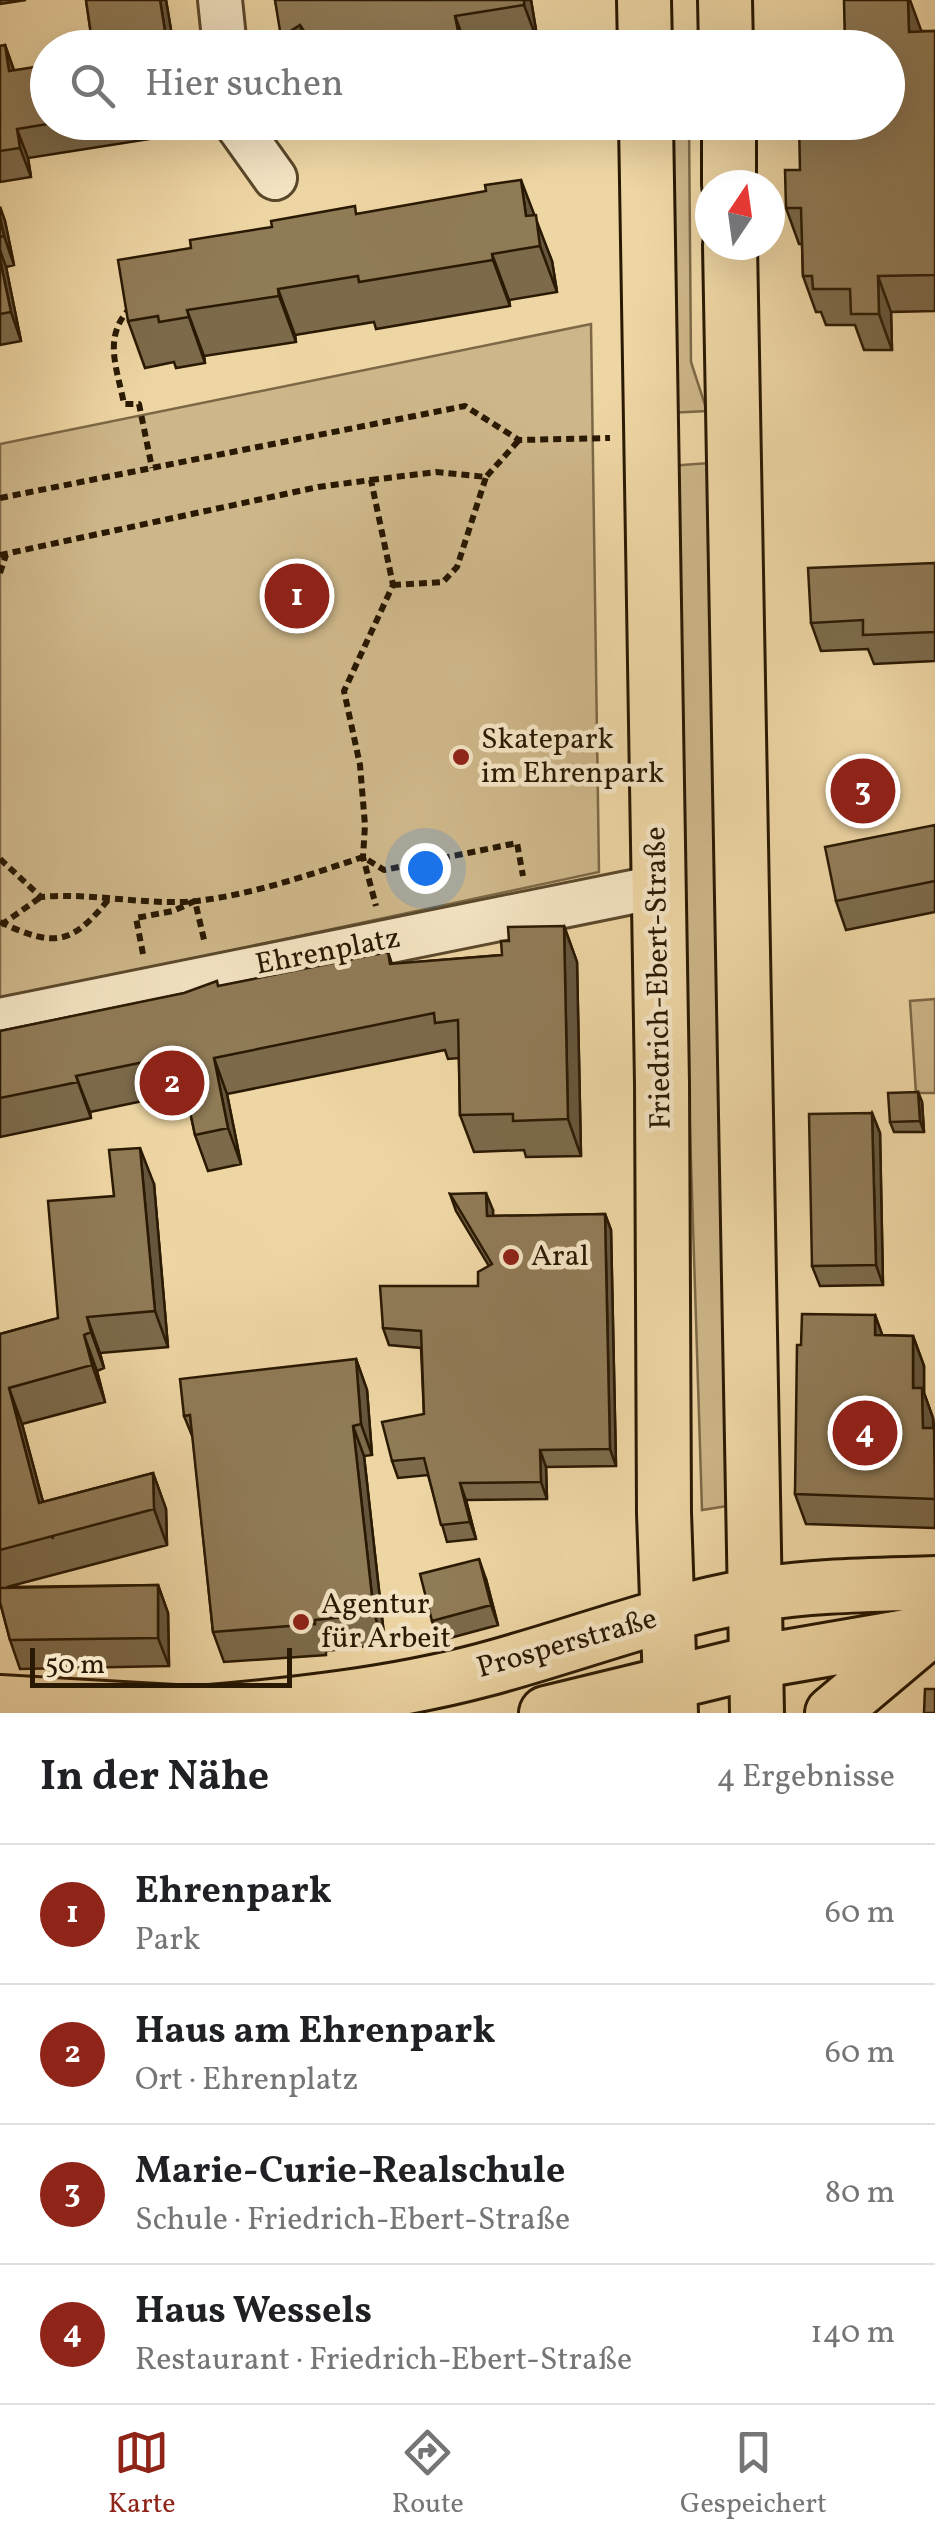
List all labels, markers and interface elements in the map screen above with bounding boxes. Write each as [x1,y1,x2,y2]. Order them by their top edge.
search box [30,30,905,140]
icon: search [65,58,120,113]
text: Hier suchen [145,59,344,112]
north arrow [695,170,785,260]
pin: 1 [264,558,330,634]
place label: Skatepark im Ehrenpark [481,719,664,795]
marker: Skatepark im Ehrenpark [450,746,472,768]
pin: 3 [830,754,896,828]
street label: Friedrich-Ebert-Straße [635,826,683,1130]
your location [400,843,451,894]
street label: Ehrenplatz [252,917,404,987]
pin: 2 [140,1046,204,1120]
place label: Aral [531,1236,589,1278]
marker: Aral [500,1246,522,1268]
pin: 4 [832,1396,898,1470]
place label: Agentur für Arbeit [321,1584,451,1660]
street label: Prosperstraße [472,1598,662,1690]
marker: Agentur für Arbeit [290,1611,312,1633]
scale bar [30,1643,292,1688]
text: 50 m [45,1646,105,1685]
text: In der Nähe [40,1749,269,1808]
text: 4 Ergebnisse [717,1756,895,1800]
text: Ehrenpark [135,1866,332,1919]
text: 1 [66,1892,79,1936]
text: 60 m [825,1892,895,1936]
text: Park [135,1919,200,1963]
text: Haus am Ehrenpark [135,2006,495,2059]
text: 2 [64,2032,81,2076]
text: 60 m [825,2032,895,2076]
text: Ort · Ehrenplatz [135,2059,358,2103]
text: Marie-Curie-Realschule [135,2146,565,2199]
text: 3 [64,2172,81,2216]
text: 80 m [825,2172,895,2216]
text: Schule · Friedrich-Ebert-Straße [135,2199,570,2243]
text: Haus Wessels [135,2286,372,2339]
text: 4 [63,2312,82,2356]
text: 140 m [810,2312,895,2356]
text: Restaurant · Friedrich-Ebert-Straße [135,2339,632,2383]
tab: Karte [108,2425,176,2524]
tab: Route [392,2425,464,2524]
tab: Gespeichert [680,2425,827,2524]

